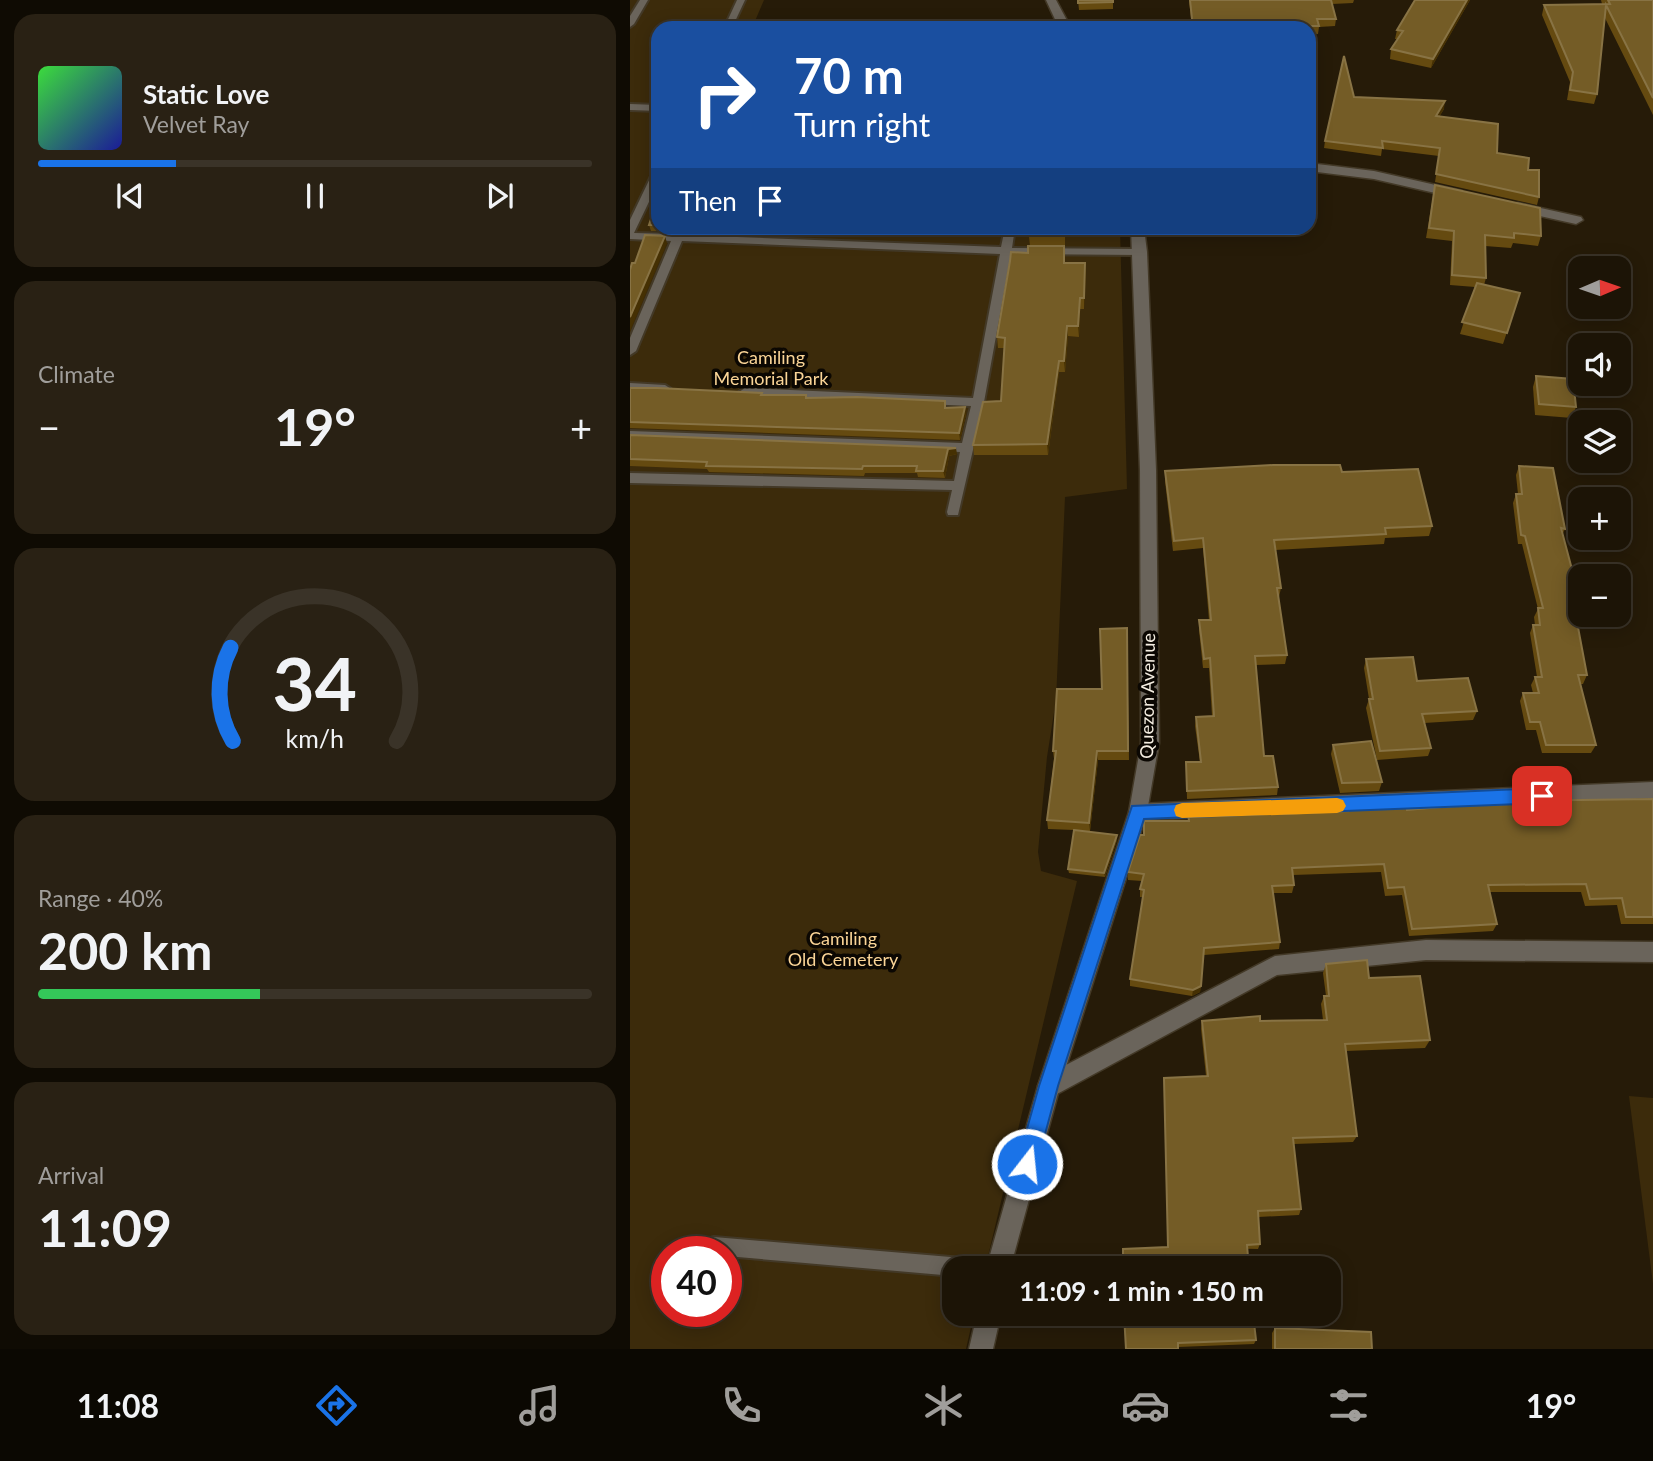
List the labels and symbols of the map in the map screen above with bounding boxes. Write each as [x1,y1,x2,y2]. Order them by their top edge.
north arrow [1568,256,1631,318]
park label: Camiling Memorial Park [714,346,829,389]
street label: Quezon Avenue [1135,633,1159,759]
pin [1512,766,1572,826]
park label: Camiling Old Cemetery [788,927,899,970]
position arrow [990,1127,1064,1201]
speed limit sign: 40 [651,1236,742,1327]

